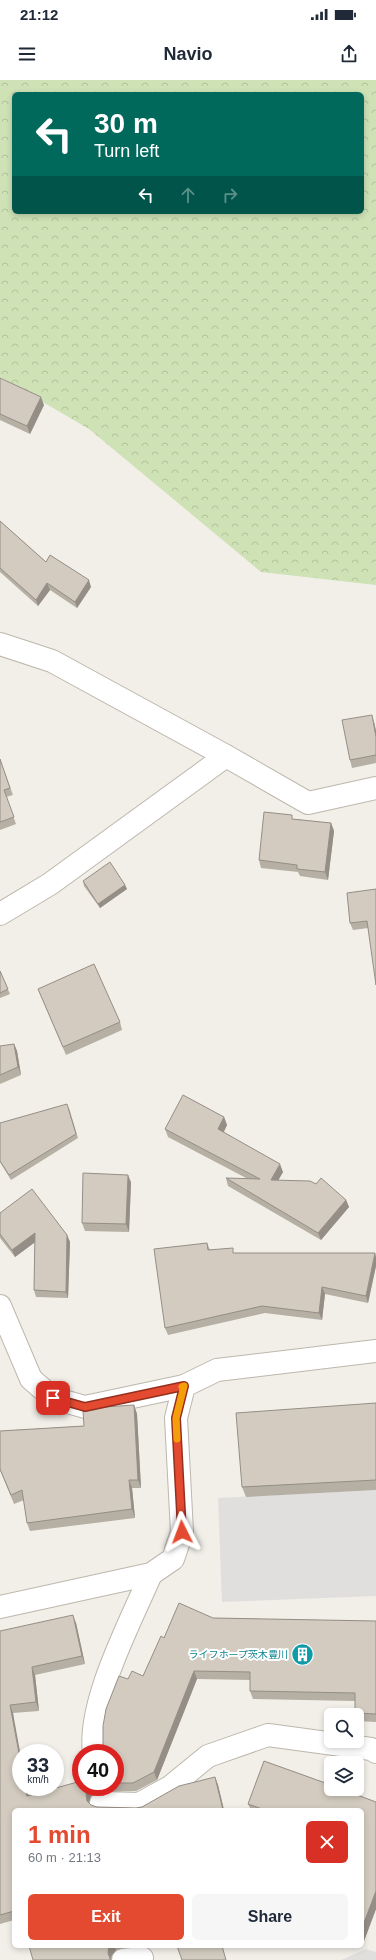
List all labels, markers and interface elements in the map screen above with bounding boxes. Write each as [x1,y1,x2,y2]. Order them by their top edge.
text: 21:12 [20,6,58,23]
icon: menu [16,43,38,65]
icon: share [338,43,360,65]
text: Navio [163,44,213,64]
icon: left [28,108,80,160]
text: 30 m [94,108,158,139]
text: Turn left [94,141,159,161]
icon: left [135,184,157,206]
icon: ahead [177,184,199,206]
icon: right [219,184,241,206]
pin [36,1381,70,1415]
icon: arrive [42,1387,64,1409]
position arrow [161,1511,203,1553]
building icon: ライフホープ茨木豊川 [290,1641,316,1667]
place label: ライフホープ茨木豊川 [189,1649,288,1660]
map controls [324,1708,364,1796]
button: search [324,1708,364,1748]
speed limit sign: 40 [72,1744,124,1796]
text: 33 [27,1754,49,1776]
button: layers [324,1756,364,1796]
text: km/h [27,1774,49,1785]
text: 1 min [28,1821,91,1848]
button: close [306,1821,348,1863]
text: 60 m · 21:13 [28,1850,101,1865]
button: Exit [28,1894,184,1940]
button: Share [192,1894,348,1940]

